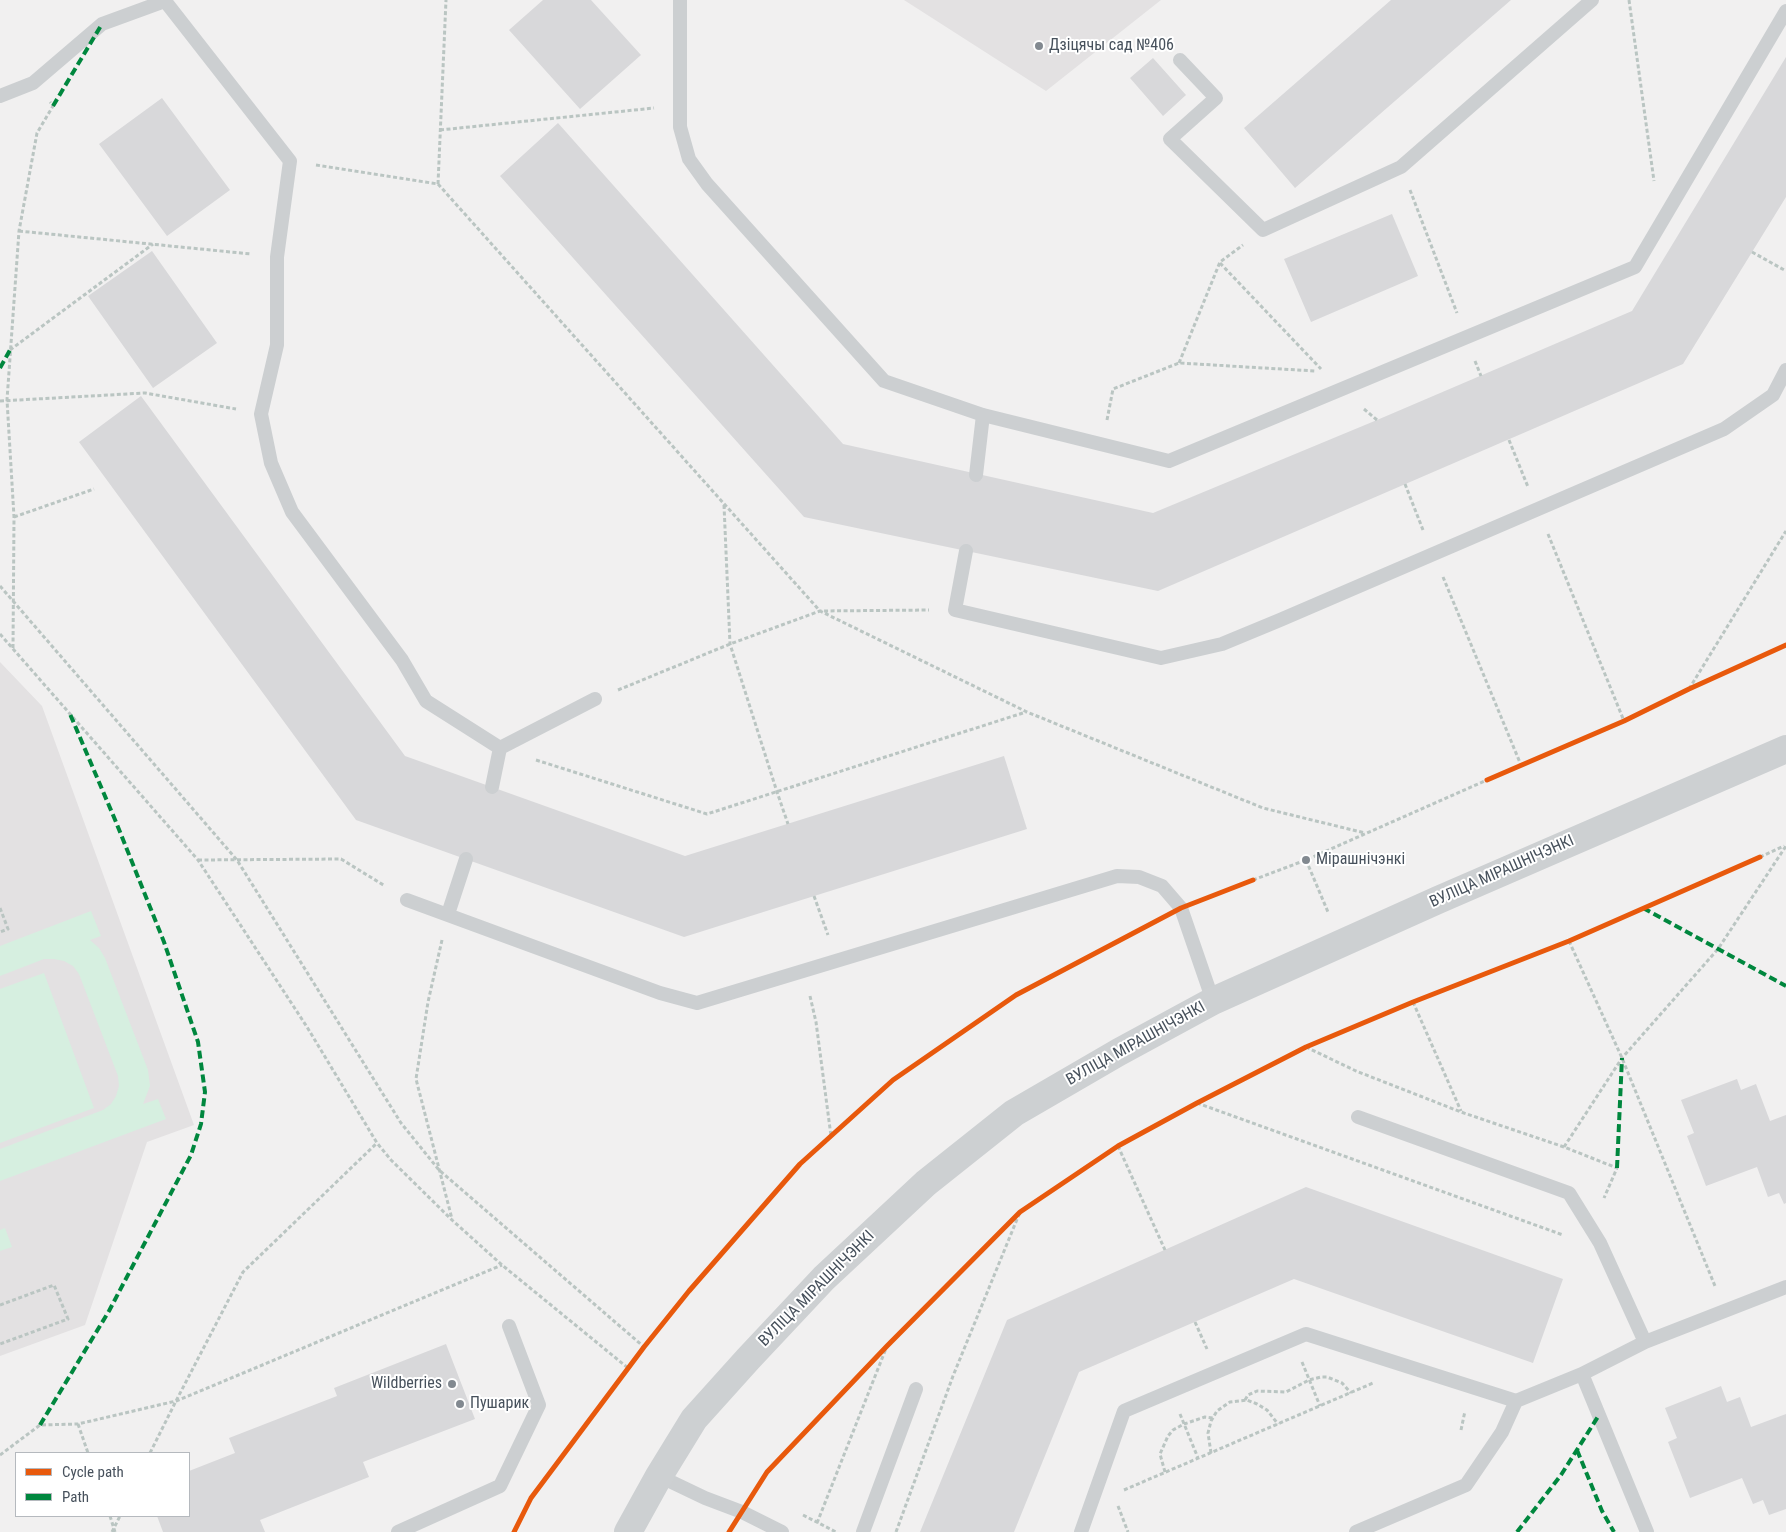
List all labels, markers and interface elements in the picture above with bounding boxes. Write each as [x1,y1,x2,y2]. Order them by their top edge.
place label: Дзіцячы сад №406 [1049,36,1174,56]
marker: Дзіцячы сад №406 [1033,40,1045,52]
street label: ВУЛІЦА МІРАШНІЧЭНКІ [1427,832,1577,912]
place label: Мірашнічэнкі [1316,850,1405,870]
marker: Мірашнічэнкі [1300,854,1312,866]
street label: ВУЛІЦА МІРАШНІЧЭНКІ [1063,998,1209,1090]
street label: ВУЛІЦА МІРАШНІЧЭНКІ [755,1227,879,1351]
place label: Wildberries [371,1374,442,1394]
marker: Wildberries [446,1378,458,1390]
place label: Пушарик [470,1394,529,1414]
marker: Пушарик [454,1398,466,1410]
legend [15,1452,190,1517]
text: Cycle path [62,1463,124,1481]
text: Path [62,1488,89,1506]

